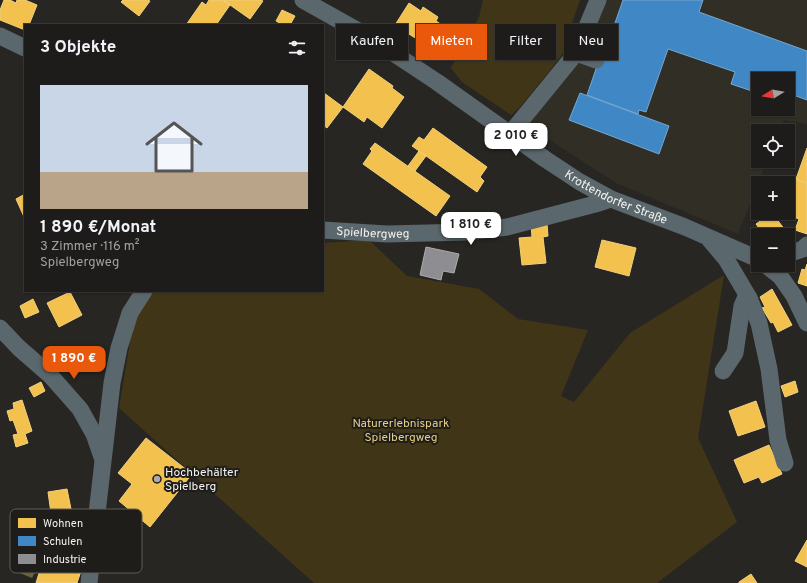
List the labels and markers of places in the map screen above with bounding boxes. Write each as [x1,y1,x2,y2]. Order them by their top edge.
pin: 2 010 € [479,123,553,157]
pin: 1 810 € [434,212,508,246]
pin: 1 890 € [37,346,111,380]
place label: Hochbehälter Spielberg [165,465,239,495]
marker: Hochbehälter Spielberg [152,474,162,484]

